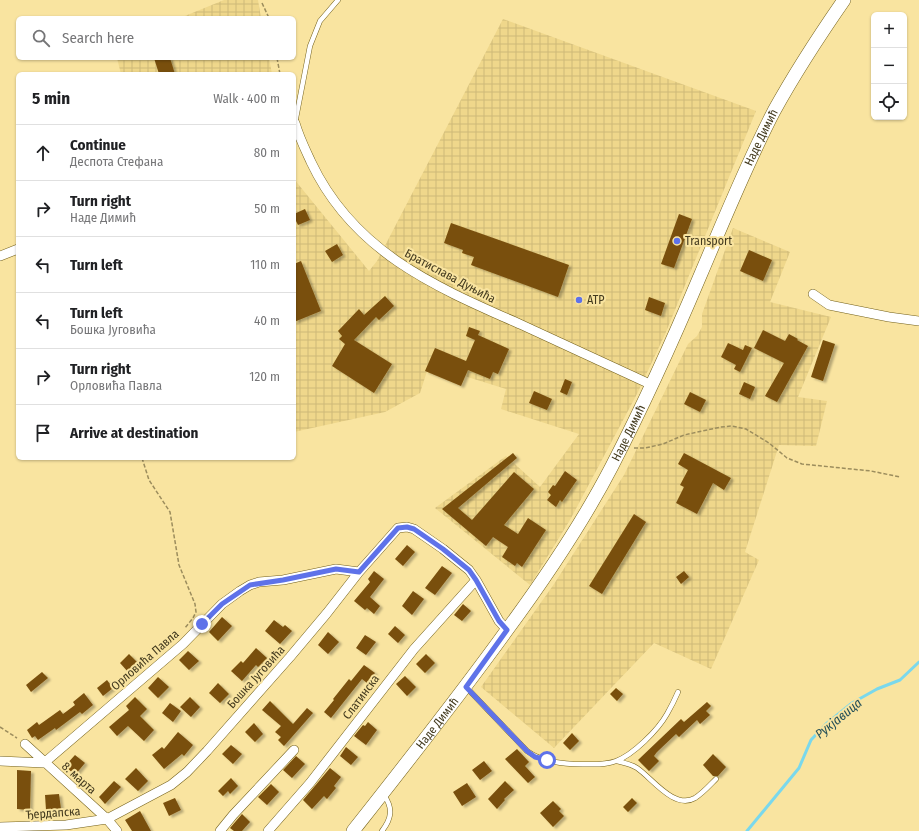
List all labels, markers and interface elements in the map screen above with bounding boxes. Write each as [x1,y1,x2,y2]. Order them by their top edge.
map controls [871,12,907,120]
button: + [871,12,907,48]
search box [16,16,296,60]
icon: search [30,27,52,49]
text: Search here [62,29,134,47]
button: − [871,48,907,84]
button: locate [871,84,907,120]
text: 5 min [32,88,70,109]
text: Walk · 400 m [213,91,280,106]
street label: Наде Димић [741,107,781,168]
text: Continue [70,136,126,154]
icon: ahead [32,142,54,164]
text: 80 m [254,145,280,160]
text: Деспота Стефана [70,154,163,169]
text: Turn right [70,192,131,210]
icon: right [32,198,54,220]
text: 50 m [254,201,280,216]
text: Наде Димић [70,210,136,225]
place label: Transport [685,234,732,248]
marker: Transport [672,236,682,246]
street label: Братислава Дуњића [402,246,498,306]
icon: left [32,254,54,276]
text: Turn left [70,256,123,274]
text: 110 m [250,257,280,272]
place label: ATP [587,293,605,307]
marker: ATP [574,295,584,305]
text: Turn left [70,304,123,322]
icon: left [32,310,54,332]
text: 40 m [254,313,280,328]
text: Бошка Југовића [70,322,156,337]
text: Turn right [70,360,131,378]
icon: right [32,366,54,388]
text: 120 m [249,369,280,384]
text: Орловића Павла [70,378,162,393]
street label: Наде Димић [609,403,648,464]
icon: arrive [32,422,54,444]
text: Arrive at destination [70,424,198,442]
route end [193,615,211,633]
street label: Орловића Павла [108,627,182,693]
street label: Бошка Југовића [224,643,288,711]
street label: Слатинска [340,672,382,722]
street label: Наде Димић [413,695,462,752]
water label: Рукјавица [812,695,865,742]
route start [538,751,556,769]
street label: 8. марта [59,759,99,797]
street label: Ђердапска [25,804,81,822]

